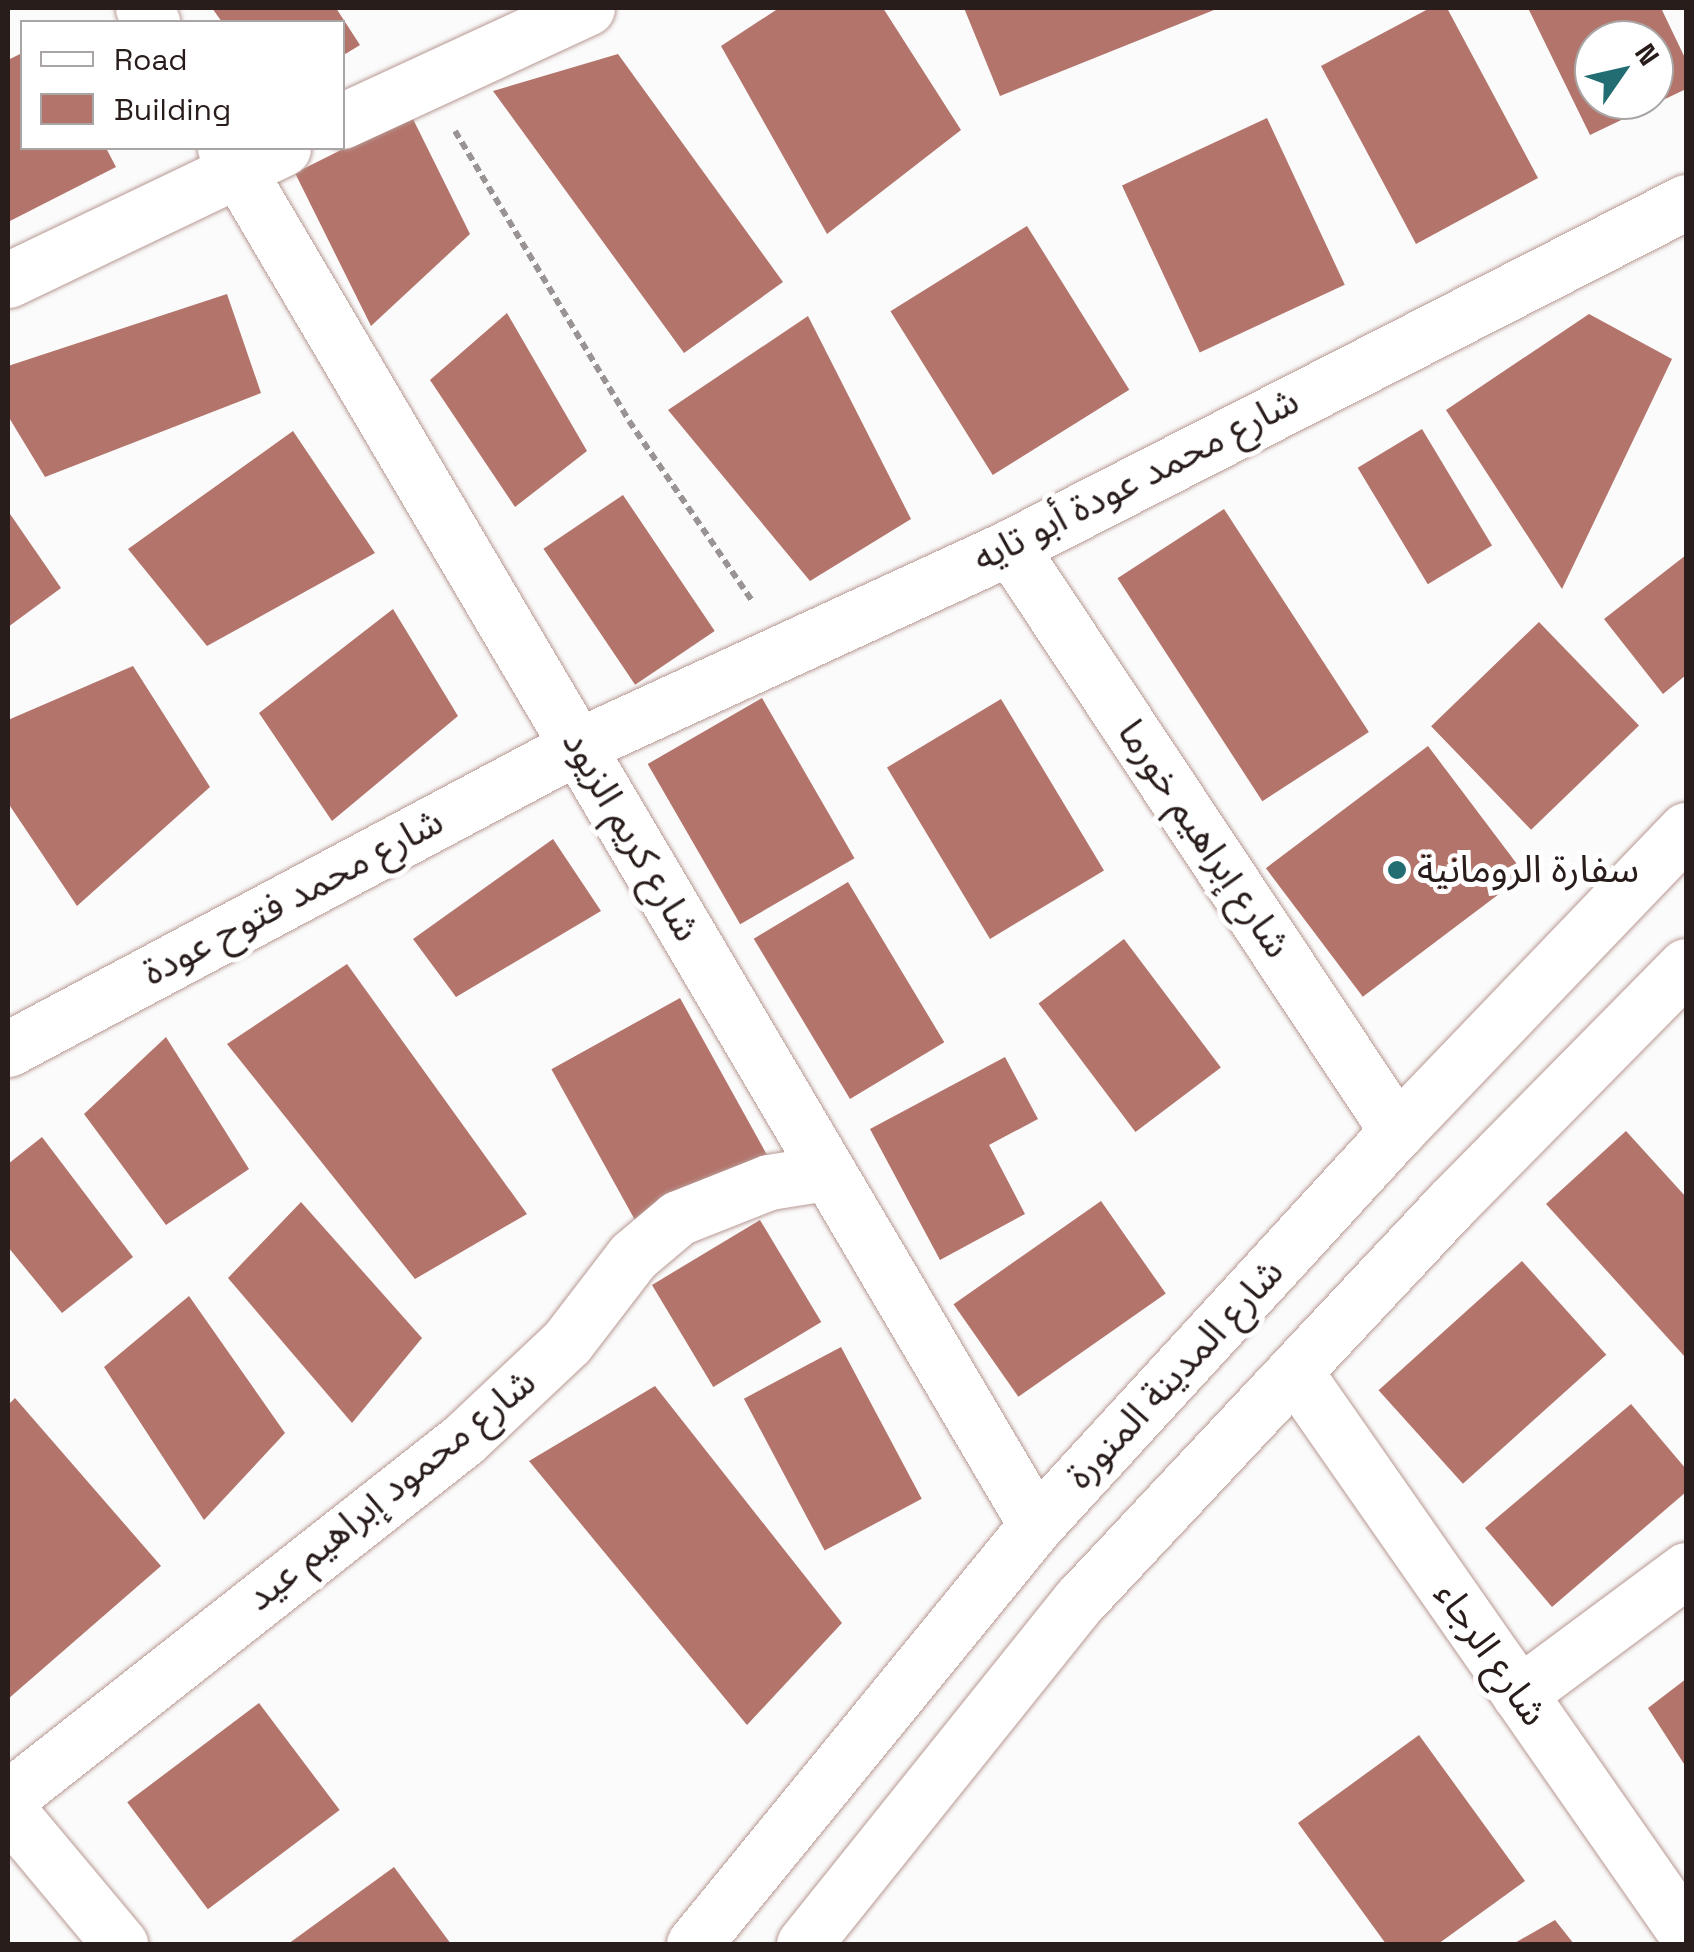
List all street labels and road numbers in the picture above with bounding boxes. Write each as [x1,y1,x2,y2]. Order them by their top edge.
street label: شارع محمد عودة أبو تايه [966,378,1306,582]
street label: شارع إبراهيم خورما [1108,711,1300,967]
street label: شارع كريم الزيود [552,722,710,950]
street label: شارع محمد فتوح عودة [135,799,451,995]
street label: شارع المدينة المنورة [1057,1250,1293,1498]
street label: شارع محمود إبراهيم عيد [237,1359,545,1621]
street label: شارع الرجاء [1425,1573,1557,1735]

